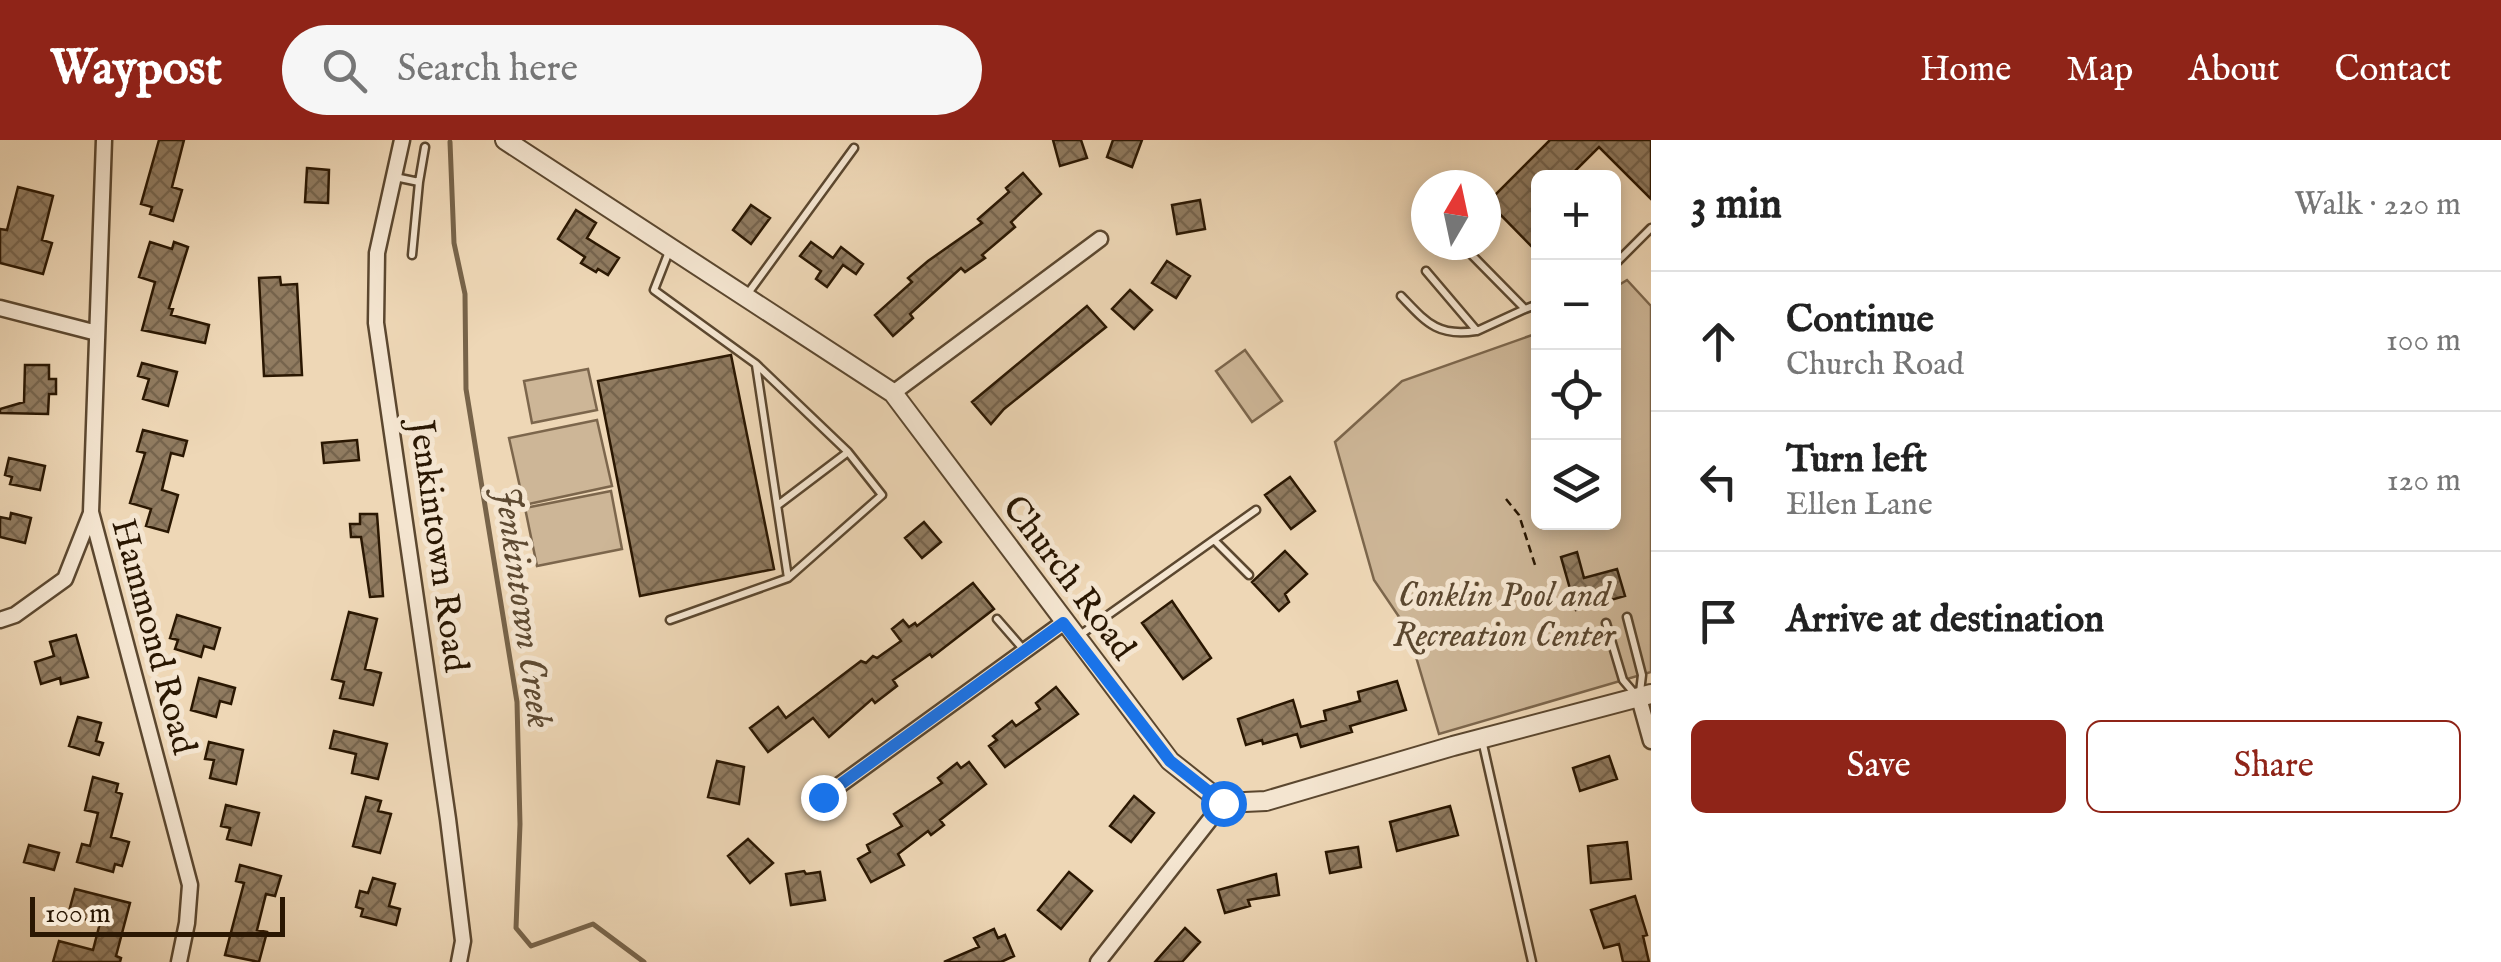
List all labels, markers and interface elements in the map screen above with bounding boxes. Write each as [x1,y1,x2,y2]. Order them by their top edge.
search box [282,25,982,115]
text: Waypost [50,40,222,100]
icon: search [317,43,372,98]
text: Search here [397,46,578,94]
text: Home [1920,48,2011,93]
text: Map [2066,48,2133,93]
text: About [2188,48,2280,93]
text: Contact [2335,48,2451,93]
north arrow [1411,170,1501,260]
map controls [1531,170,1621,530]
button: + [1531,170,1621,260]
text: 3 min [1691,179,1782,232]
text: Walk · 220 m [2294,185,2461,226]
button: − [1531,260,1621,350]
text: Continue [1786,297,1934,345]
icon: ahead [1691,314,1746,369]
text: 100 m [2386,321,2461,362]
text: Church Road [1786,345,1964,386]
button: locate [1531,350,1621,440]
street label: Jenkintown Road [397,414,477,675]
text: Turn left [1786,437,1927,485]
button: layers [1531,440,1621,530]
icon: left [1691,454,1746,509]
text: 120 m [2387,461,2461,502]
water label: Jenkintown Creek [481,483,563,731]
text: Ellen Lane [1786,485,1933,526]
street label: Church Road [991,487,1145,670]
street label: Hammond Road [100,514,206,760]
park label: Conklin Pool and Recreation Center [1393,574,1617,659]
icon: arrive [1691,594,1746,649]
text: Arrive at destination [1786,597,2104,645]
button: Save [1691,720,2066,813]
button: Share [2086,720,2461,813]
route end [801,775,847,821]
route start [1201,781,1247,827]
scale bar [30,892,285,936]
text: 100 m [45,897,111,932]

